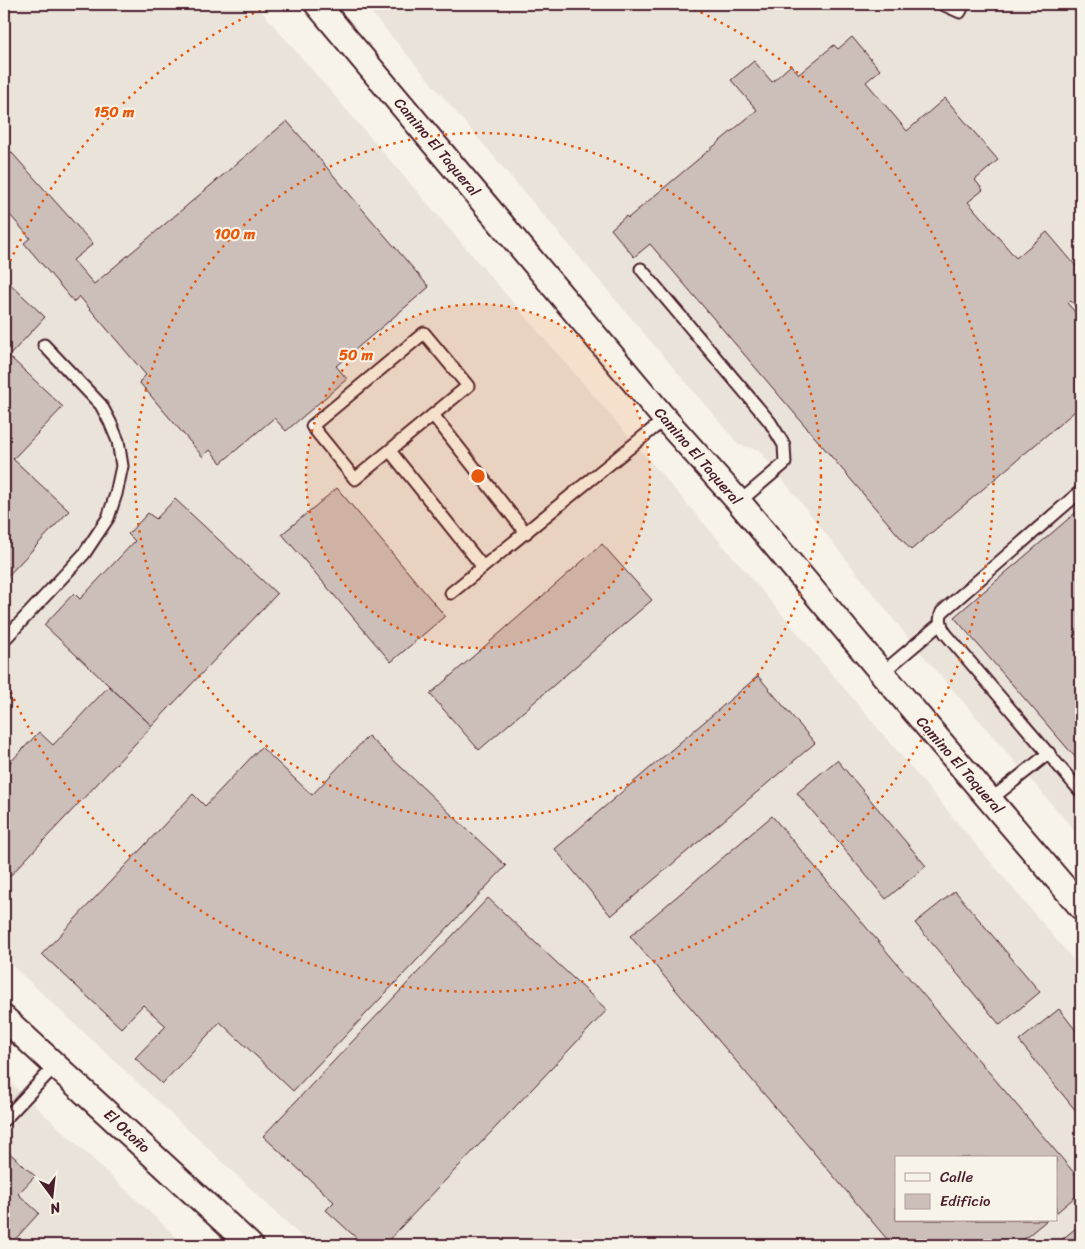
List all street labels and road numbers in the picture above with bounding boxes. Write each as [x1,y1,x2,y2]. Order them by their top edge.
street label: Camino El Taqueral [387,91,487,203]
street label: Camino El Taqueral [648,401,749,512]
street label: Camino El Taqueral [910,710,1011,821]
street label: El Otoño [98,1102,157,1160]

